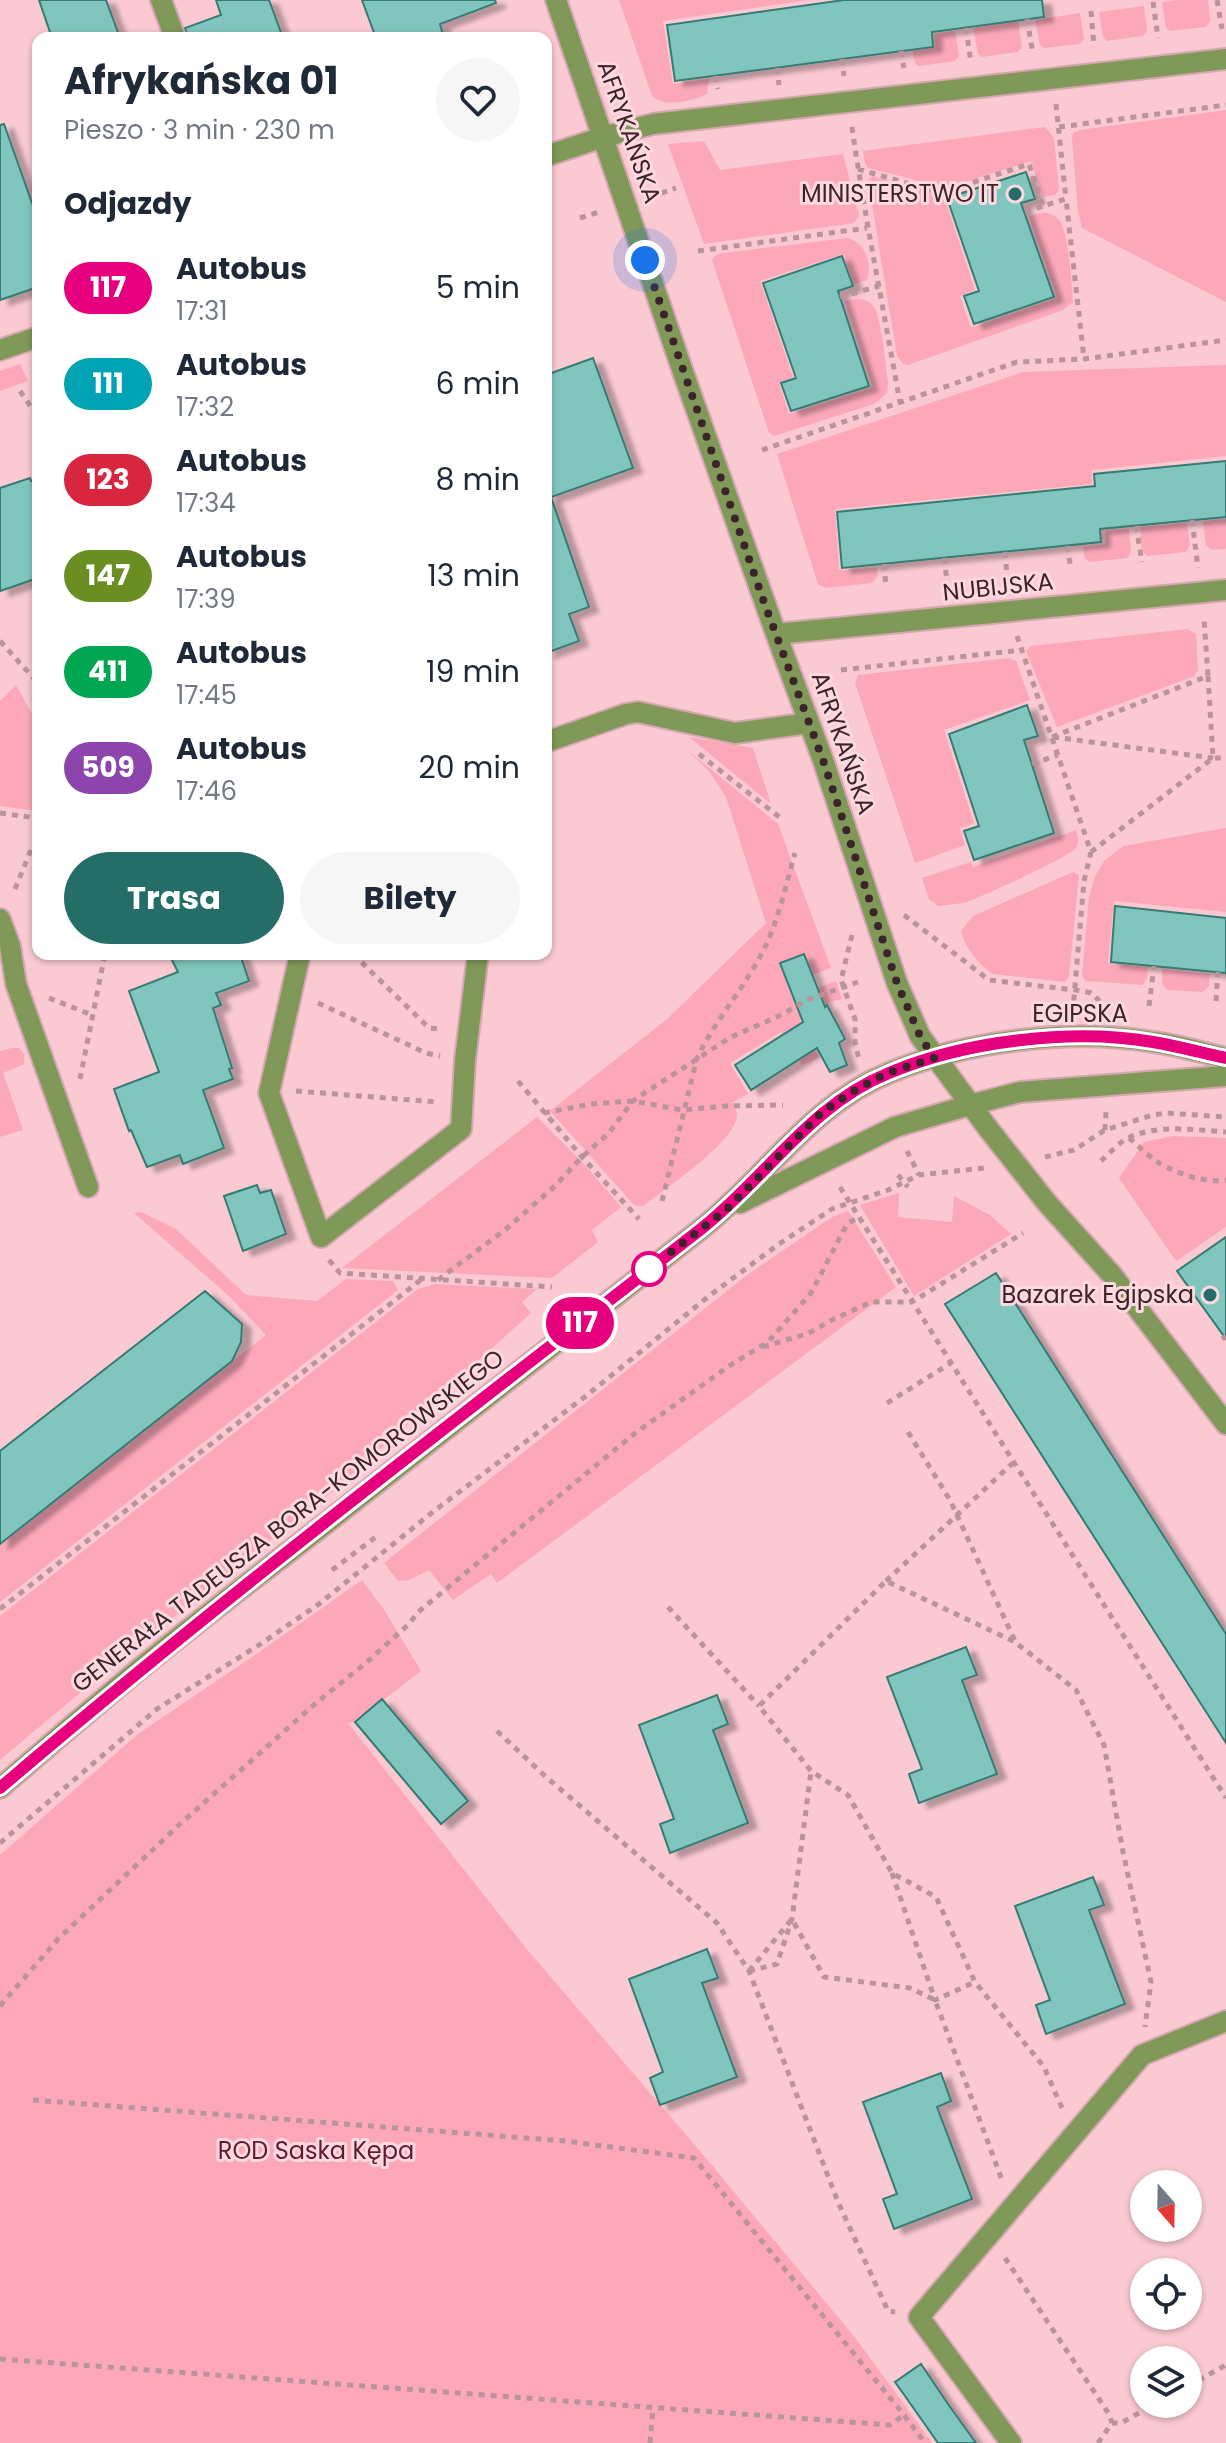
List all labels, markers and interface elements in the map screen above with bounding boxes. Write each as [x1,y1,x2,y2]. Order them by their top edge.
text: Afrykańska 01 [64,54,338,107]
street label: AFRYKAŃSKA [590,56,669,208]
button: heart [436,58,520,142]
text: Pieszo · 3 min · 230 m [64,112,335,148]
place label: MINISTERSTWO IT [801,177,999,210]
text: Odjazdy [64,182,191,225]
marker: MINISTERSTWO IT [1006,185,1024,203]
your location [625,240,665,280]
text: Autobus [176,247,307,290]
text: 5 min [436,266,520,309]
text: 117 [90,268,126,307]
text: 17:31 [176,293,228,329]
text: Autobus [176,343,307,386]
text: 6 min [435,362,520,405]
text: 111 [92,364,124,403]
text: 17:32 [176,389,234,425]
text: Autobus [176,439,307,482]
text: 8 min [436,458,520,501]
text: 123 [86,460,130,499]
text: 17:34 [176,485,236,521]
text: Autobus [176,535,307,578]
text: 13 min [427,554,520,597]
text: 147 [86,556,130,595]
street label: NUBIJSKA [941,564,1055,609]
text: 17:39 [176,581,236,617]
text: Autobus [176,631,307,674]
text: 19 min [426,650,520,693]
text: 411 [88,652,128,691]
street label: AFRYKAŃSKA [804,667,883,819]
text: 17:45 [176,677,237,713]
text: Autobus [176,727,307,770]
text: 20 min [418,746,520,789]
text: 509 [81,748,135,787]
text: 17:46 [176,773,237,809]
button: Trasa [64,852,284,944]
button: Bilety [300,852,520,944]
street label: EGIPSKA [1032,997,1128,1030]
unlabelled marker [632,1252,666,1286]
place label: Bazarek Egipska [1002,1278,1194,1311]
marker: Bazarek Egipska [1201,1286,1219,1304]
line badge: 117 [534,1297,626,1349]
text: 117 [562,1303,598,1342]
street label: GENERAŁA TADEUSZA BORA-KOMOROWSKIEGO [65,1341,511,1700]
park label: ROD Saska Kępa [218,2134,414,2167]
north arrow [1130,2170,1202,2242]
map controls [1130,2170,1202,2418]
button: locate [1130,2258,1202,2330]
button: layers [1130,2346,1202,2418]

